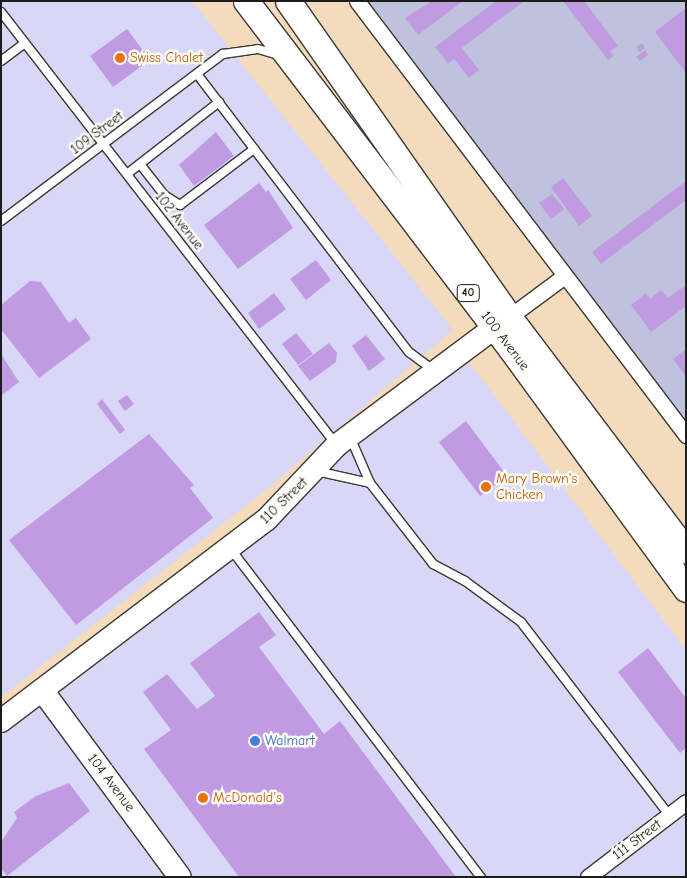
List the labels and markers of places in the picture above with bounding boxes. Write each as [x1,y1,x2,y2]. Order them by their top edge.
place label: Swiss Chalet [130,50,203,66]
marker: Swiss Chalet [114,52,126,64]
place label: Mary Brown's Chicken [496,471,577,504]
marker: Mary Brown's Chicken [480,481,492,493]
place label: Walmart [265,733,315,749]
marker: Walmart [249,735,261,747]
place label: McDonald's [213,790,282,806]
marker: McDonald's [197,792,209,804]

